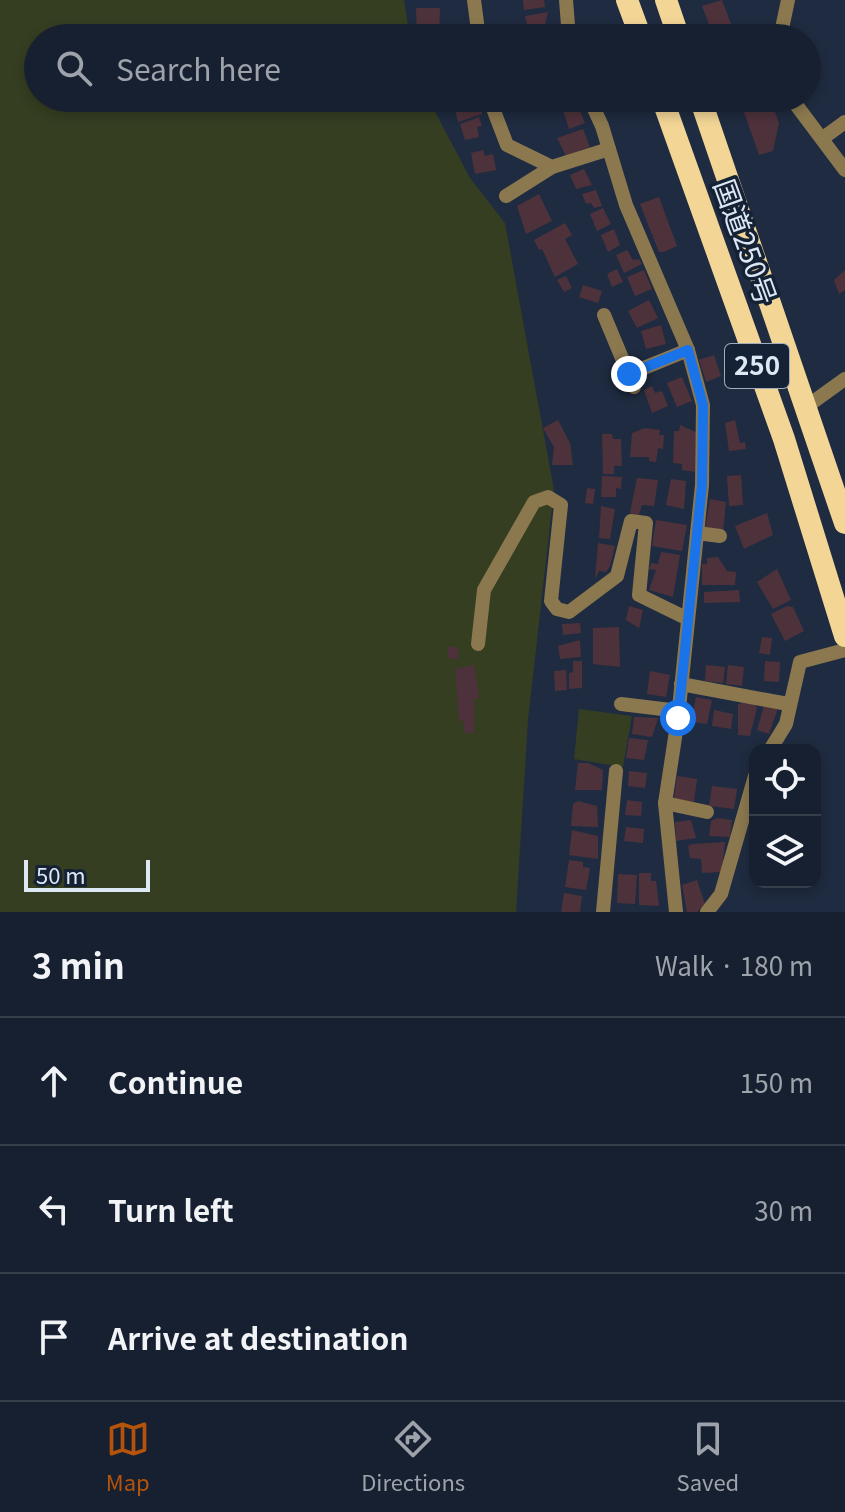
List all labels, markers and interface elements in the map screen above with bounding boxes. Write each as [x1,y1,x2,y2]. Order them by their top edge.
search box [24,24,821,112]
icon: search [52,46,96,90]
text: Search here [116,46,281,90]
street label: 国道250号 [706,173,788,310]
road number: 250 [725,344,789,388]
route end [611,356,647,392]
route start [660,700,696,736]
map controls [749,744,821,888]
button: locate [749,744,821,816]
button: layers [749,816,821,888]
scale bar [24,856,150,892]
text: 50 m [36,858,86,890]
text: 3 min [32,940,125,989]
text: Walk · 180 m [655,946,813,983]
icon: ahead [32,1059,76,1103]
text: Continue [108,1059,243,1103]
text: 150 m [740,1063,813,1100]
icon: left [32,1187,76,1231]
text: Turn left [108,1187,234,1231]
text: 30 m [754,1191,813,1228]
icon: arrive [32,1315,76,1359]
text: Arrive at destination [108,1315,409,1359]
tab: Map [106,1417,150,1497]
tab: Directions [361,1417,465,1497]
tab: Saved [677,1417,739,1497]

